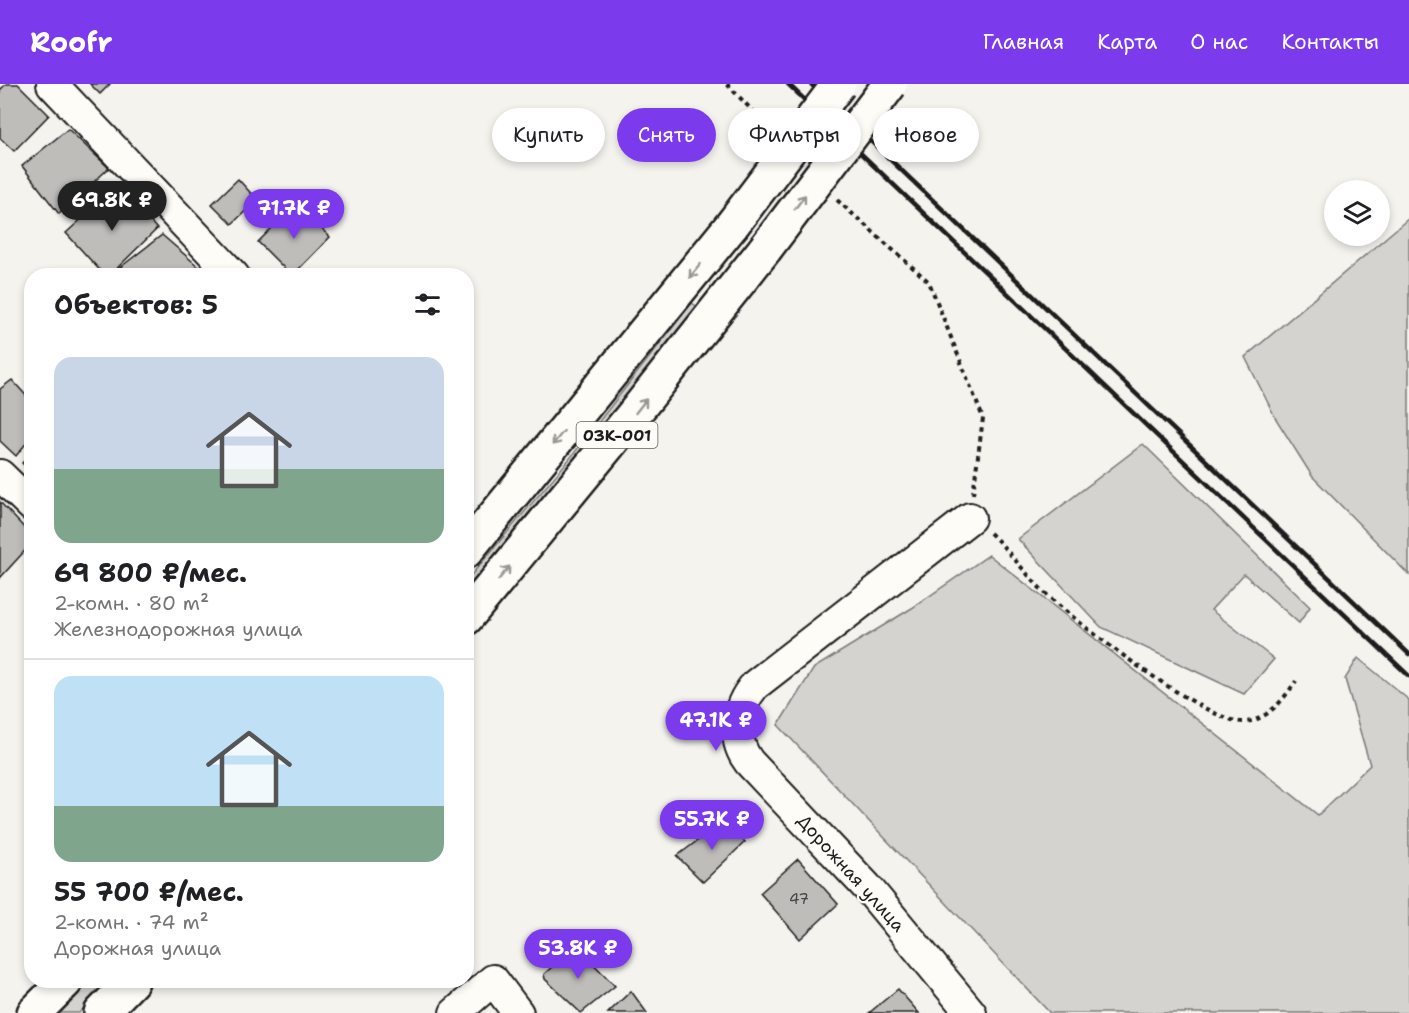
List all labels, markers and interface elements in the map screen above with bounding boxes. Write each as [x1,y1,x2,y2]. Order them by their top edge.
text: Roofr [30,23,112,61]
text: Главная [983,28,1064,56]
text: Карта [1097,28,1157,56]
text: О нас [1190,28,1248,56]
text: Контакты [1281,28,1379,56]
chip: Купить [492,108,605,162]
chip: Снять [617,108,716,162]
chip: Фильтры [728,108,861,162]
chip: Новое [873,108,979,162]
map controls [1324,180,1390,246]
button: layers [1324,180,1390,246]
pin: 69.8K ₽ [57,181,167,232]
text: 69.8K ₽ [72,187,152,213]
pin: 71.7K ₽ [239,189,349,240]
text: 71.7K ₽ [257,195,331,221]
one-way arrow [794,195,807,211]
one-way arrow [688,263,701,279]
text: Объектов: 5 [54,287,218,322]
icon: filters [411,288,444,321]
icon: home [195,396,303,504]
one-way arrow [634,398,647,414]
road number: 03К-001 [576,422,658,448]
one-way arrow [552,430,565,446]
text: 69 800 ₽/мес. [54,555,247,590]
one-way arrow [497,565,510,581]
text: 2-комн. · 80 m² [54,590,209,616]
text: Железнодорожная улица [54,616,303,642]
pin: 47.1K ₽ [661,701,771,752]
text: 47.1K ₽ [680,707,752,733]
icon: home [195,715,303,823]
pin: 55.7K ₽ [657,800,767,851]
text: 55.7K ₽ [674,806,750,832]
street label: Дорожная улица [792,809,910,937]
text: 55 700 ₽/мес. [54,874,244,909]
house number: 47 [789,889,809,909]
text: 2-комн. · 74 m² [54,909,209,935]
pin: 53.8K ₽ [523,929,633,980]
text: Дорожная улица [54,935,221,961]
text: 53.8K ₽ [538,935,618,961]

